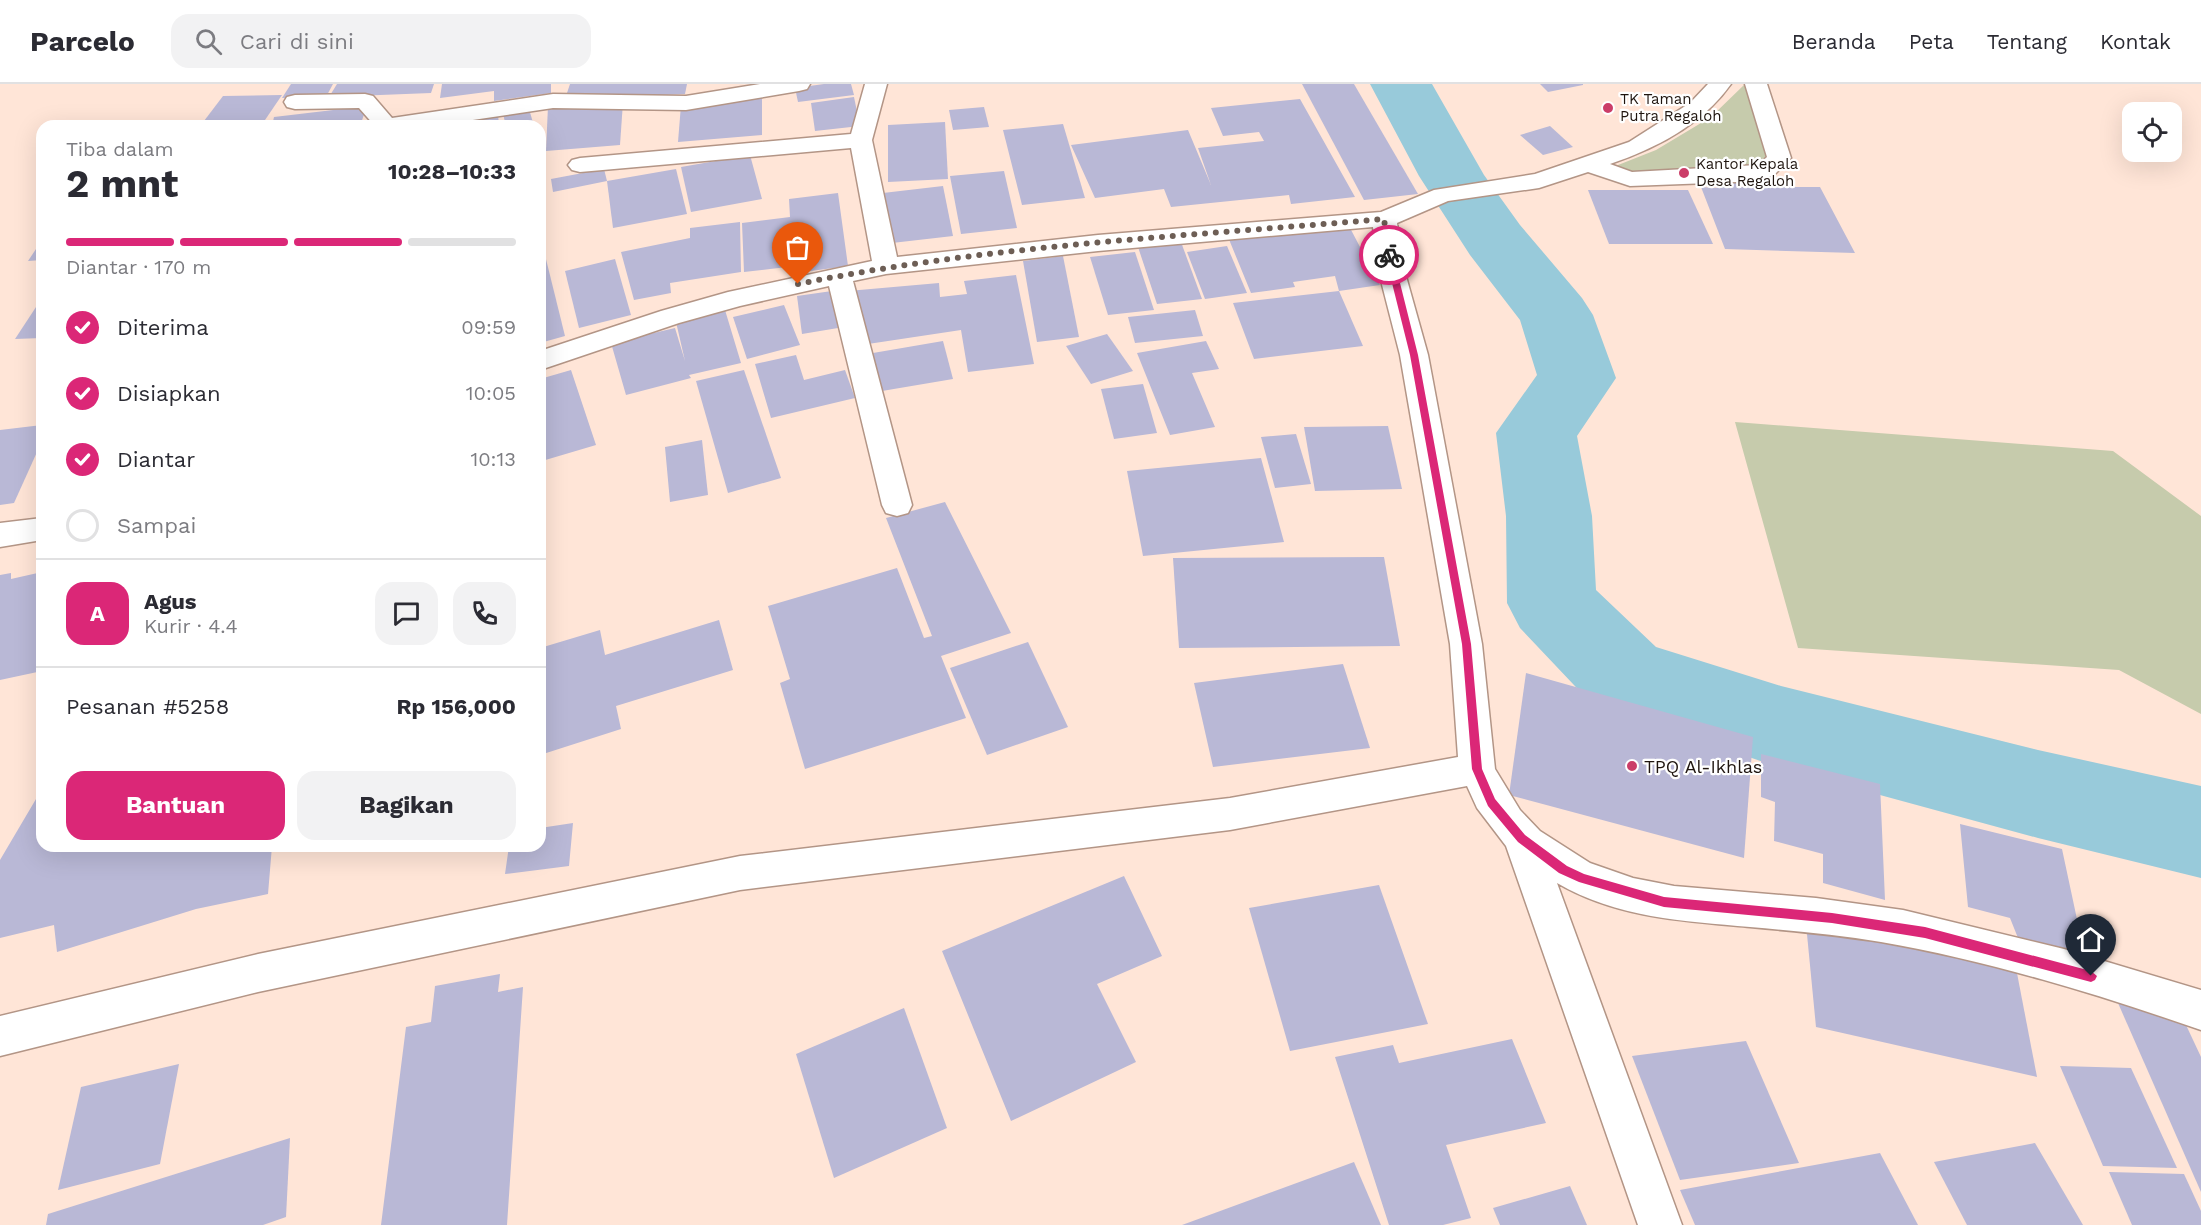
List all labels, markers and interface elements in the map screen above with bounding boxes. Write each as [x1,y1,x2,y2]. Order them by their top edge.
search box [171,14,591,68]
text: Parcelo [30,25,135,58]
icon: search [192,25,225,58]
text: Cari di sini [240,29,354,54]
text: Beranda [1792,29,1876,54]
text: Peta [1909,29,1954,54]
text: Tentang [1987,29,2067,54]
text: Kontak [2100,29,2171,54]
place label: TK Taman Putra Regaloh [1620,90,1722,125]
marker: TK Taman Putra Regaloh [1601,101,1615,115]
map controls [2122,102,2182,162]
button: locate [2122,102,2182,162]
text: Tiba dalam [66,137,174,161]
place label: Kantor Kepala Desa Regaloh [1696,155,1799,190]
text: 10:28–10:33 [388,159,516,184]
text: 2 mnt [66,161,178,206]
marker: Kantor Kepala Desa Regaloh [1677,166,1691,180]
pin [772,222,823,284]
courier [1359,225,1419,285]
icon: bag [781,231,814,264]
icon: bike [1373,239,1406,272]
text: Diantar · 170 m [66,255,211,279]
icon: check [66,311,99,344]
text: Diterima [117,315,209,340]
text: 09:59 [461,315,516,339]
icon: check [66,377,99,410]
text: Disiapkan [117,381,221,406]
text: 10:05 [466,381,516,405]
icon: check [66,443,99,476]
text: Diantar [117,447,195,472]
text: 10:13 [470,447,516,471]
text: Sampai [117,513,196,538]
button: chat [375,582,438,645]
button: phone [453,582,516,645]
text: Agus [144,589,197,614]
text: A [90,601,105,626]
text: Kurir · 4.4 [144,614,238,638]
text: Pesanan #5258 [66,694,229,719]
text: Rp 156,000 [396,694,516,719]
place label: TPQ Al-Ikhlas [1644,756,1762,777]
marker: TPQ Al-Ikhlas [1625,759,1639,773]
button: Bantuan [66,771,285,840]
button: Bagikan [297,771,516,840]
pin [2065,914,2116,976]
icon: home [2074,923,2107,956]

